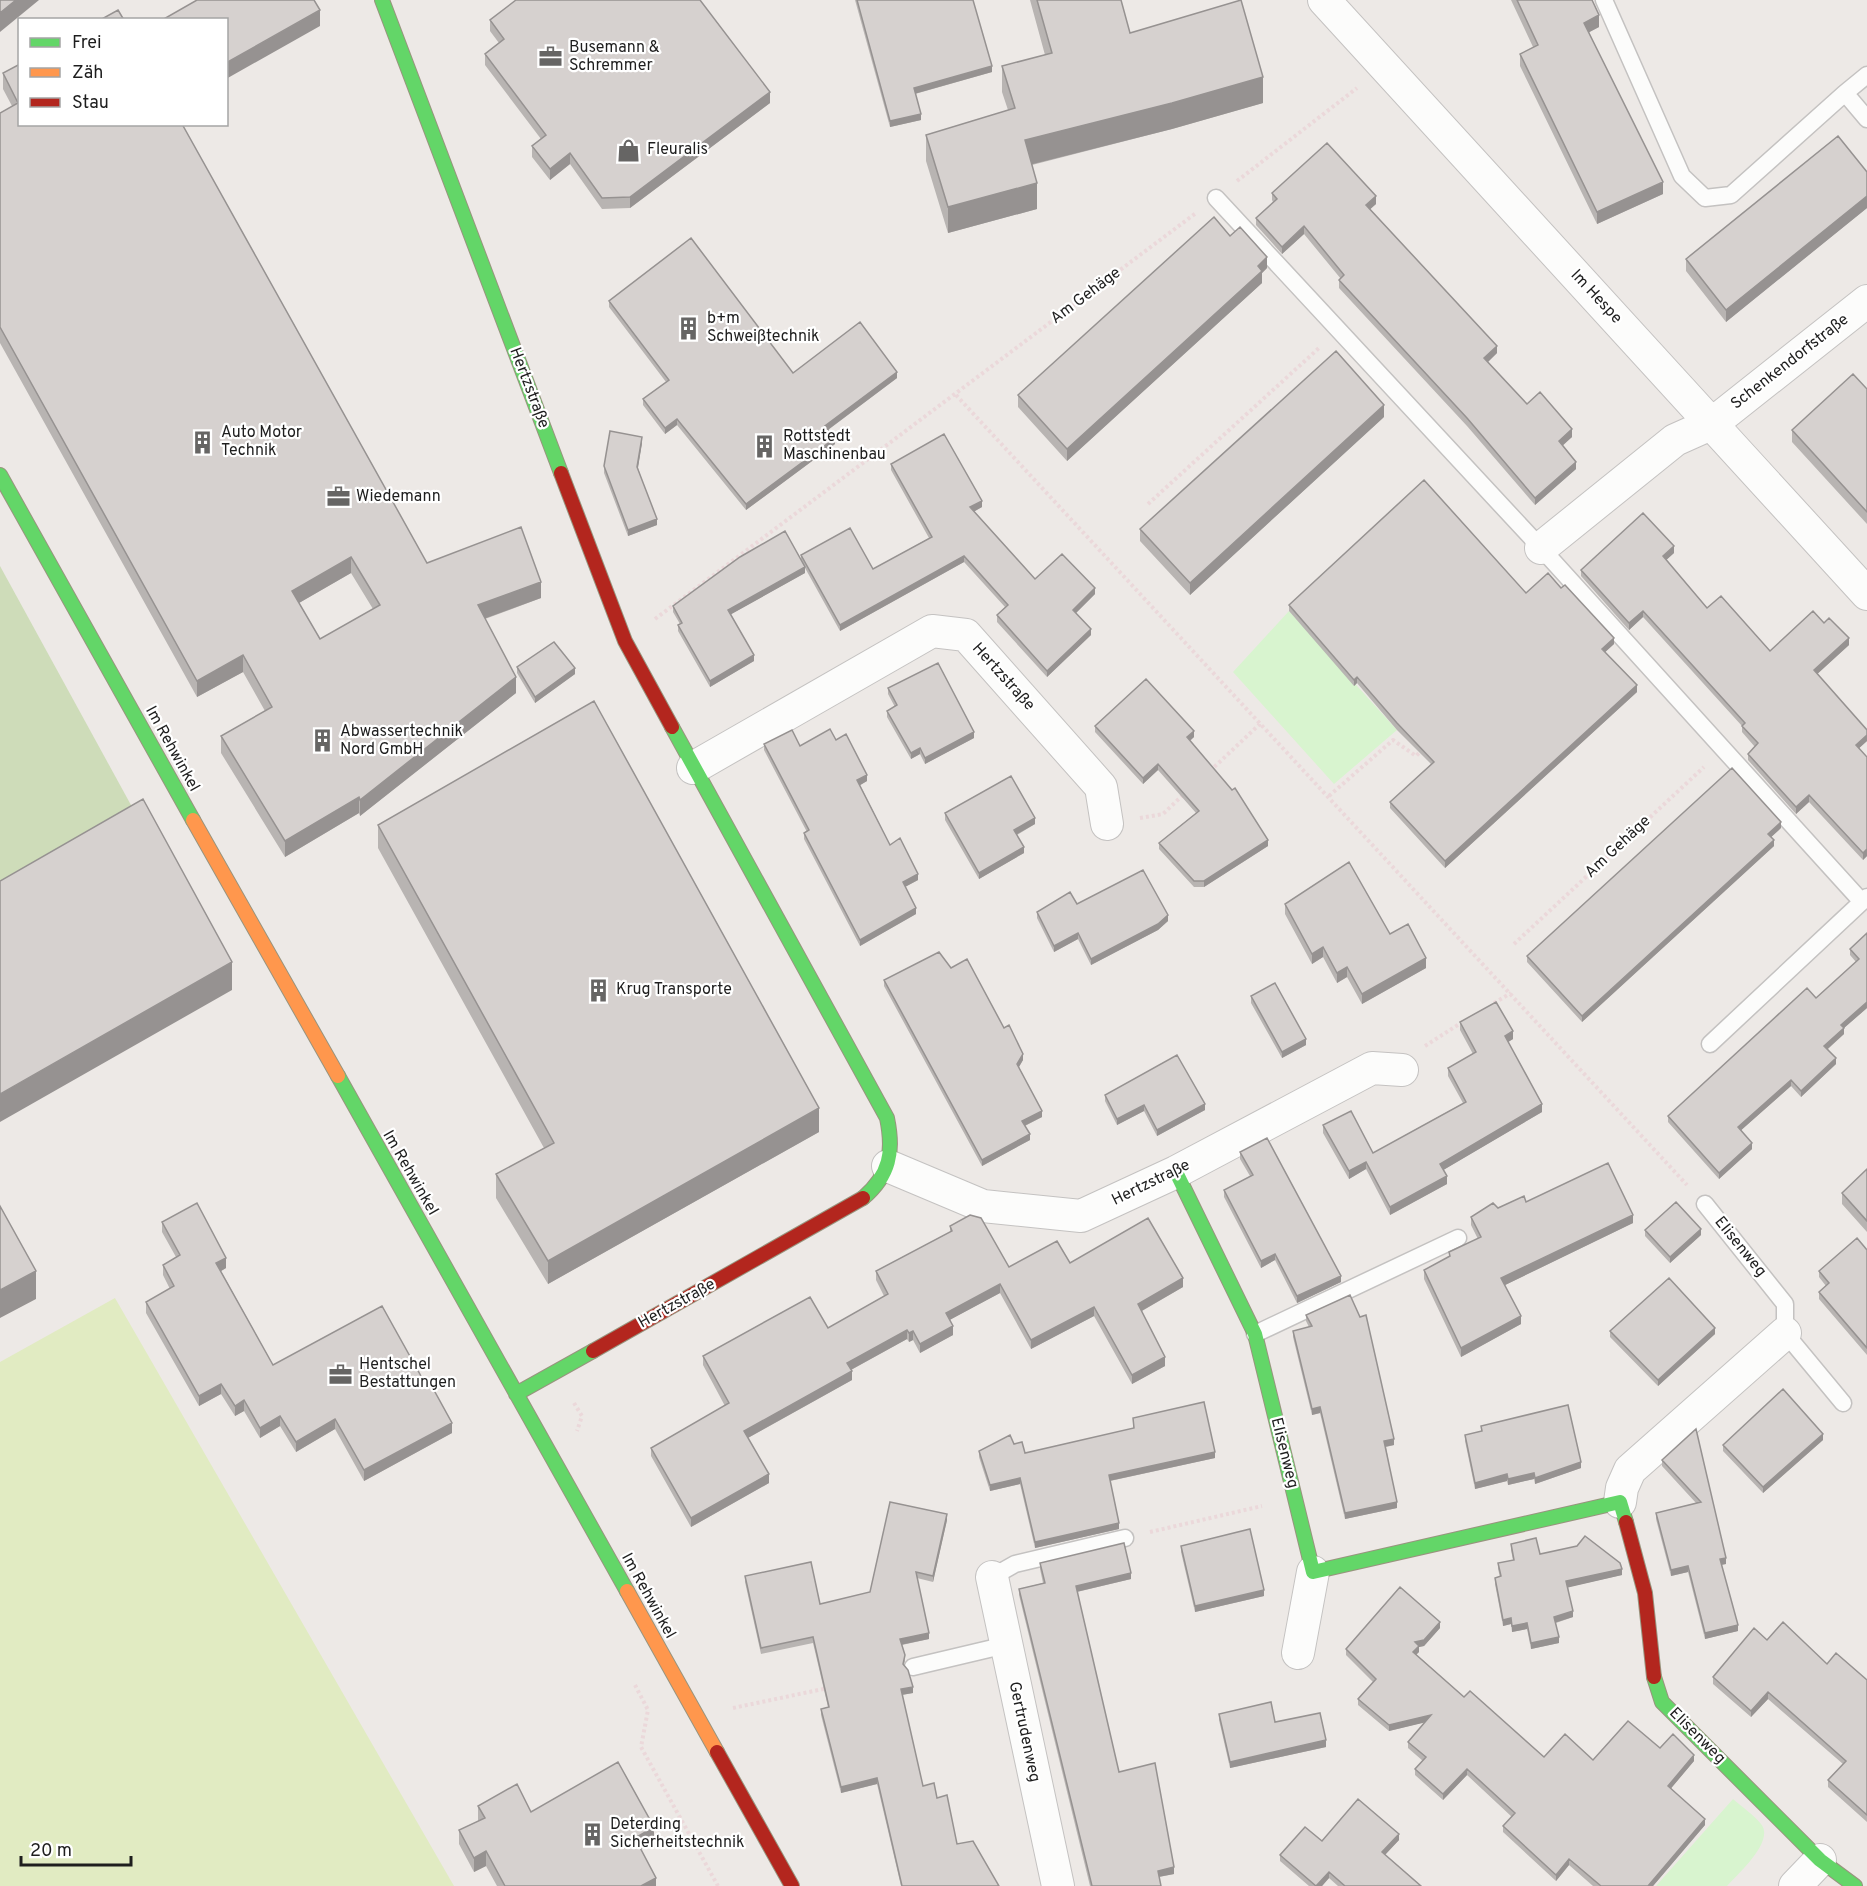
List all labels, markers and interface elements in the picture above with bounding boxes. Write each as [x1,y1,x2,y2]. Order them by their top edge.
legend [18,18,228,126]
text: Frei [72,32,102,55]
place label: Busemann & Schremmer [569,38,660,76]
office icon: Busemann & Schremmer [538,44,564,70]
text: Zäh [72,62,103,85]
text: Stau [72,92,109,115]
shop icon: Fleuralis [616,137,642,163]
place label: Fleuralis [647,140,708,160]
street label: Am Gehäge [1047,263,1125,329]
street label: Im Hespe [1566,266,1626,328]
place label: b+m Schweißtechnik [707,309,820,347]
street label: Schenkendorfstraße [1727,310,1853,414]
building icon: b+m Schweißtechnik [676,315,702,341]
street label: Hertzstraße [504,345,554,431]
place label: Auto Motor Technik [221,423,302,461]
place label: Rottstedt Maschinenbau [783,427,886,465]
building icon: Auto Motor Technik [190,429,216,455]
building icon: Rottstedt Maschinenbau [752,433,778,459]
office icon: Wiedemann [325,484,351,510]
place label: Wiedemann [356,487,441,507]
street label: Hertzstraße [967,639,1039,715]
street label: Im Rehwinkel [140,703,204,795]
place label: Abwassertechnik Nord GmbH [340,722,463,760]
building icon: Abwassertechnik Nord GmbH [309,728,335,754]
street label: Am Gehäge [1581,811,1655,883]
building icon: Krug Transporte [585,977,611,1003]
place label: Krug Transporte [616,980,732,1000]
street label: Im Rehwinkel [378,1127,442,1219]
street label: Hertzstraße [1109,1155,1193,1211]
street label: Elisenweg [1710,1213,1770,1281]
street label: Hertzstraße [635,1275,719,1333]
place label: Hentschel Bestattungen [359,1355,456,1393]
office icon: Hentschel Bestattungen [328,1361,354,1387]
street label: Elisenweg [1266,1416,1302,1490]
street label: Im Rehwinkel [616,1550,680,1642]
street label: Gertrudenweg [1004,1680,1044,1784]
street label: Elisenweg [1664,1703,1730,1769]
place label: Deterding Sicherheitstechnik [610,1815,745,1853]
building icon: Deterding Sicherheitstechnik [579,1821,605,1847]
scale bar [21,1829,130,1867]
text: 20 m [30,1840,72,1863]

